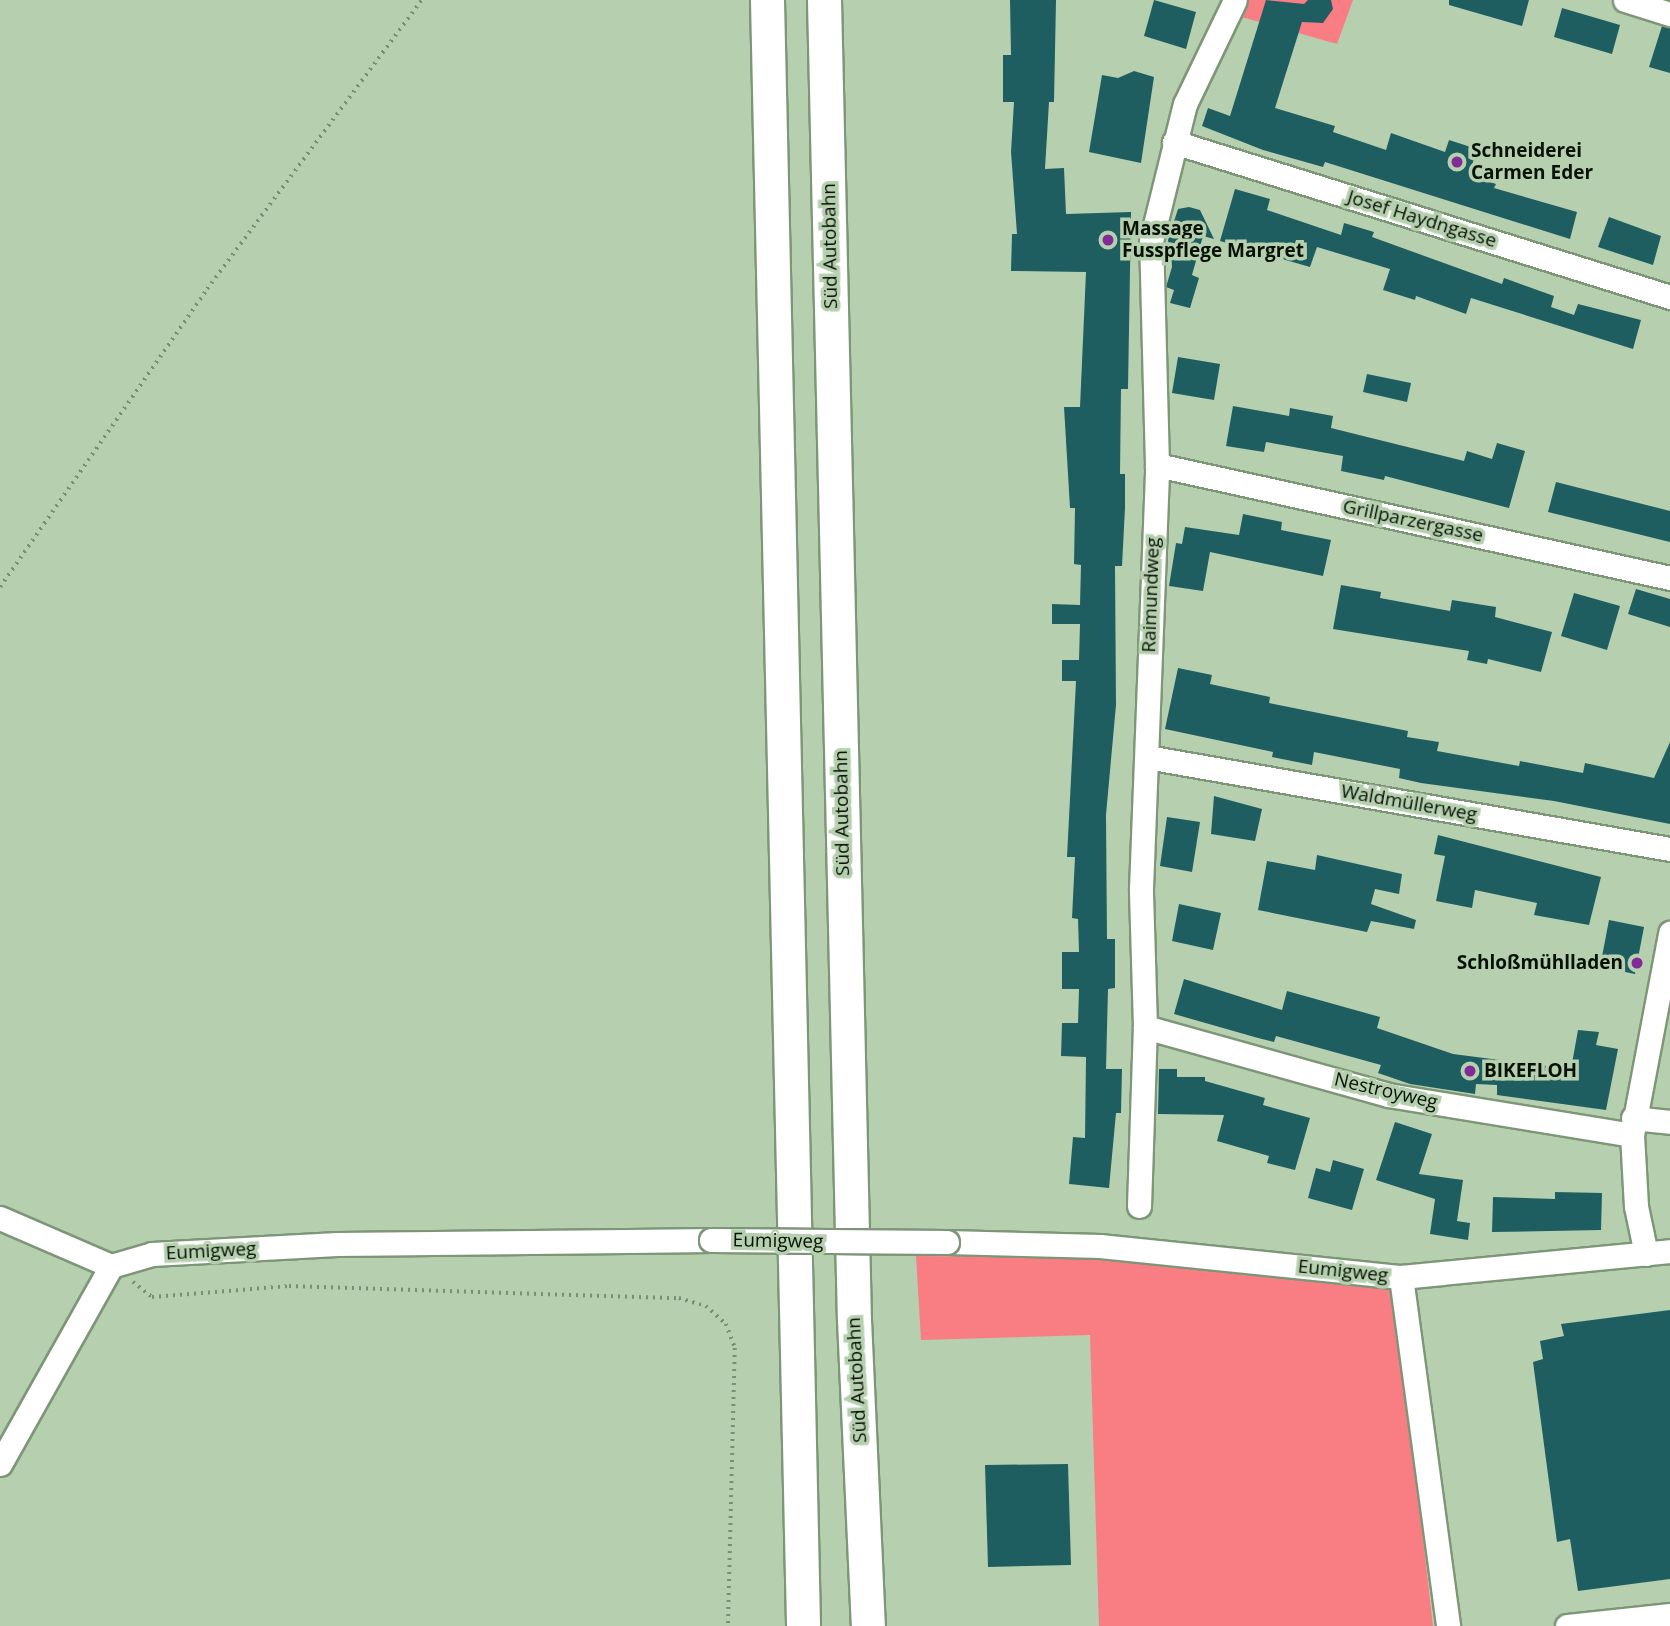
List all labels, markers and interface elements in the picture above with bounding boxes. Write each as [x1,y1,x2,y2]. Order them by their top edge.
place label: Schneiderei Carmen Eder [1471,140,1593,184]
marker: Schneiderei Carmen Eder [1449,154,1465,170]
street label: Süd Autobahn [818,183,842,309]
street label: Josef Haydngasse [1345,185,1499,253]
place label: Massage Fusspflege Margret [1122,218,1304,262]
marker: Massage Fusspflege Margret [1100,232,1116,248]
street label: Grillparzergasse [1341,495,1485,547]
street label: Raimundweg [1138,537,1164,653]
street label: Süd Autobahn [830,750,854,876]
street label: Waldmüllerweg [1339,780,1479,826]
place label: Schloßmühlladen [1457,952,1623,974]
marker: Schloßmühlladen [1629,955,1645,971]
place label: BIKEFLOH [1484,1060,1577,1082]
marker: BIKEFLOH [1462,1063,1478,1079]
street label: Nestroyweg [1332,1068,1440,1114]
street label: Eumigweg [732,1229,824,1253]
street label: Eumigweg [165,1237,257,1265]
street label: Eumigweg [1297,1255,1389,1287]
street label: Süd Autobahn [842,1316,872,1444]

